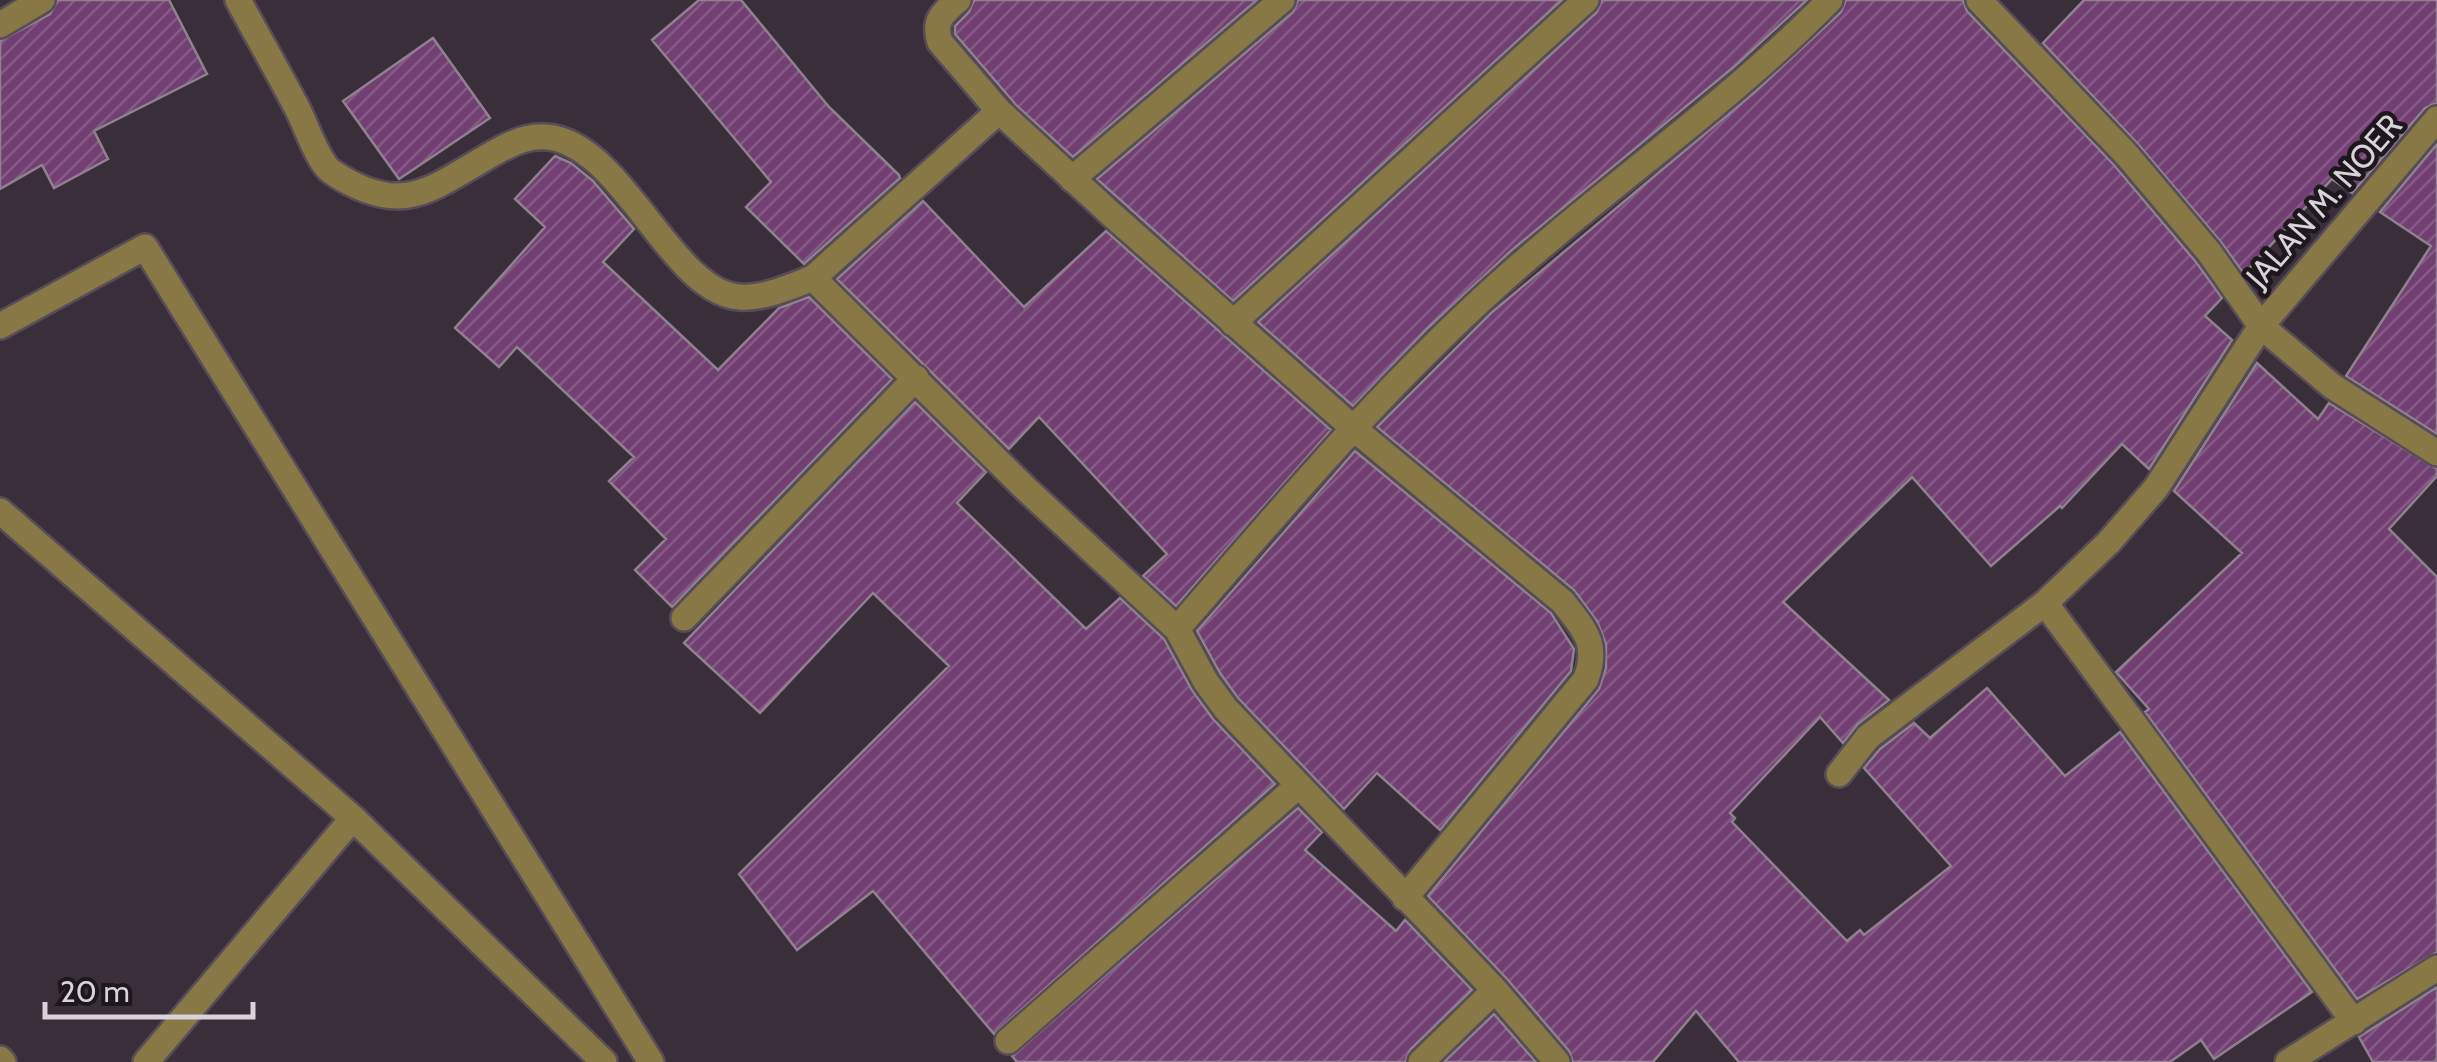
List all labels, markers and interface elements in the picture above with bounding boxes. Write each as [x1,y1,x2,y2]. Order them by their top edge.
street label: JALAN M. NOER [2237,106,2410,296]
scale bar [45,957,252,1019]
text: 20 m [60,973,130,1010]

